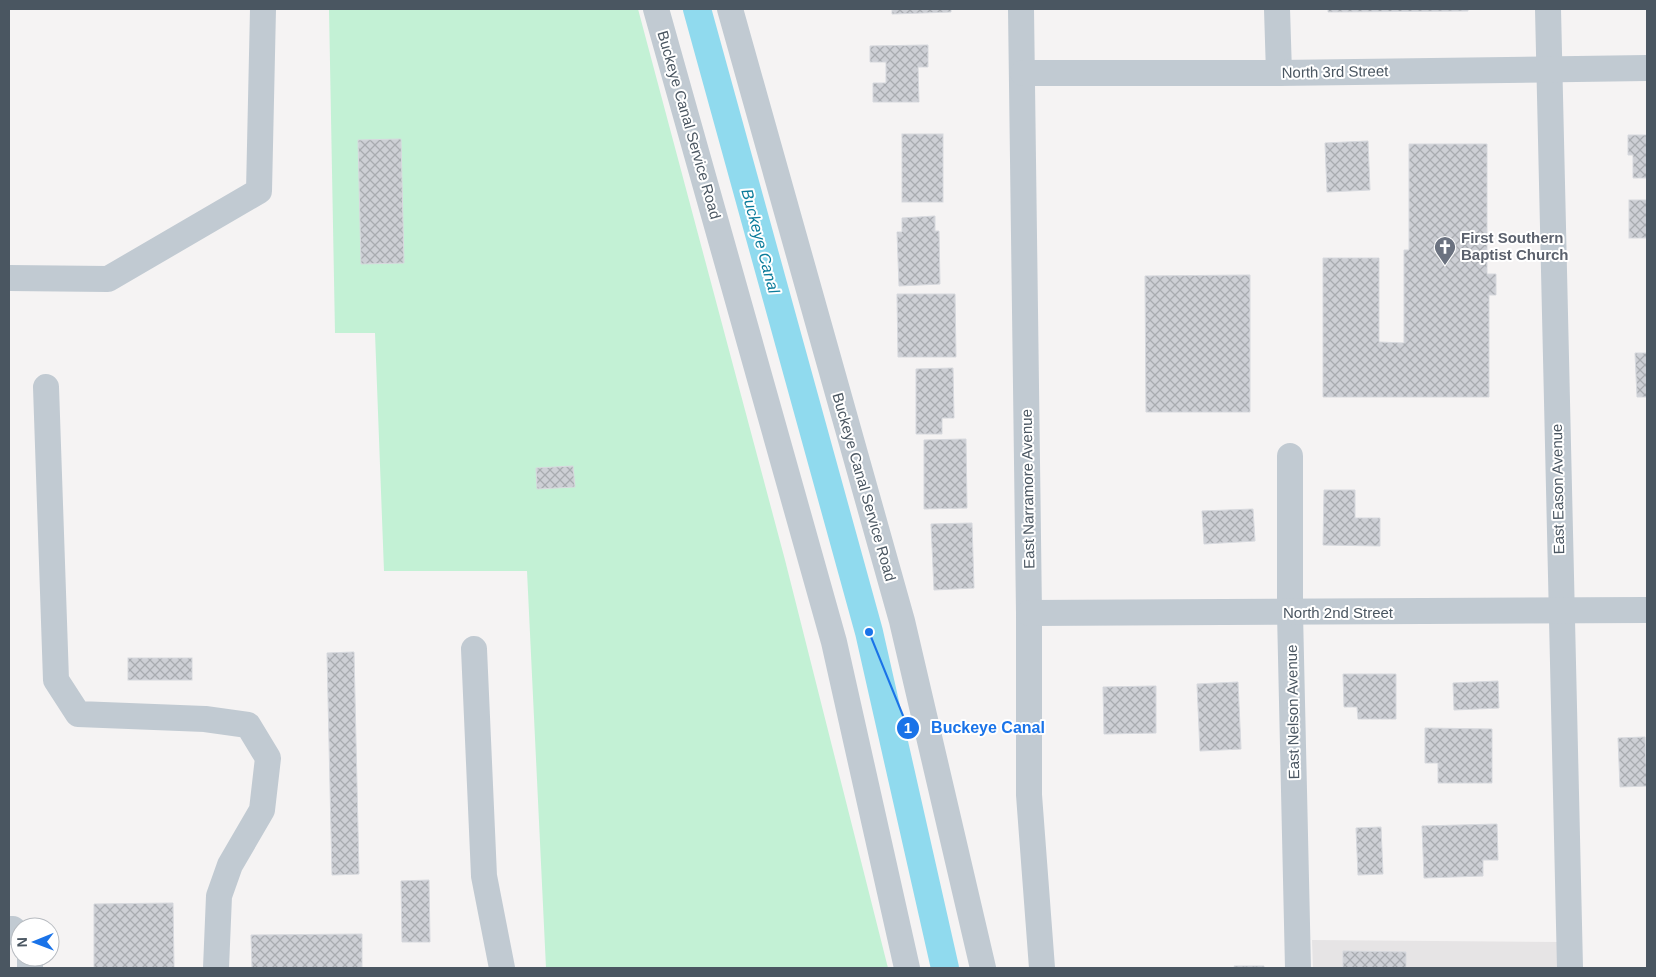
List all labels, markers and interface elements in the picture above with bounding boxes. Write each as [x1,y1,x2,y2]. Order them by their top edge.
street label: Buckeye Canal Service Road [654,29,725,221]
street label: North 3rd Street [1281,62,1389,81]
water label: Buckeye Canal [738,187,783,296]
place label: First Southern Baptist Church [1461,229,1569,263]
church icon: First Southern Baptist Church [1433,235,1457,266]
street label: Buckeye Canal Service Road [829,391,900,583]
street label: East Narramore Avenue [1018,409,1037,569]
street label: East Eason Avenue [1548,424,1567,554]
street label: North 2nd Street [1283,604,1394,621]
street label: East Nelson Avenue [1283,644,1302,780]
callout: Buckeye Canal [896,712,1055,743]
text: 1 [904,719,912,736]
text: Buckeye Canal [931,719,1045,736]
north arrow [10,917,60,967]
text: N [14,937,30,947]

